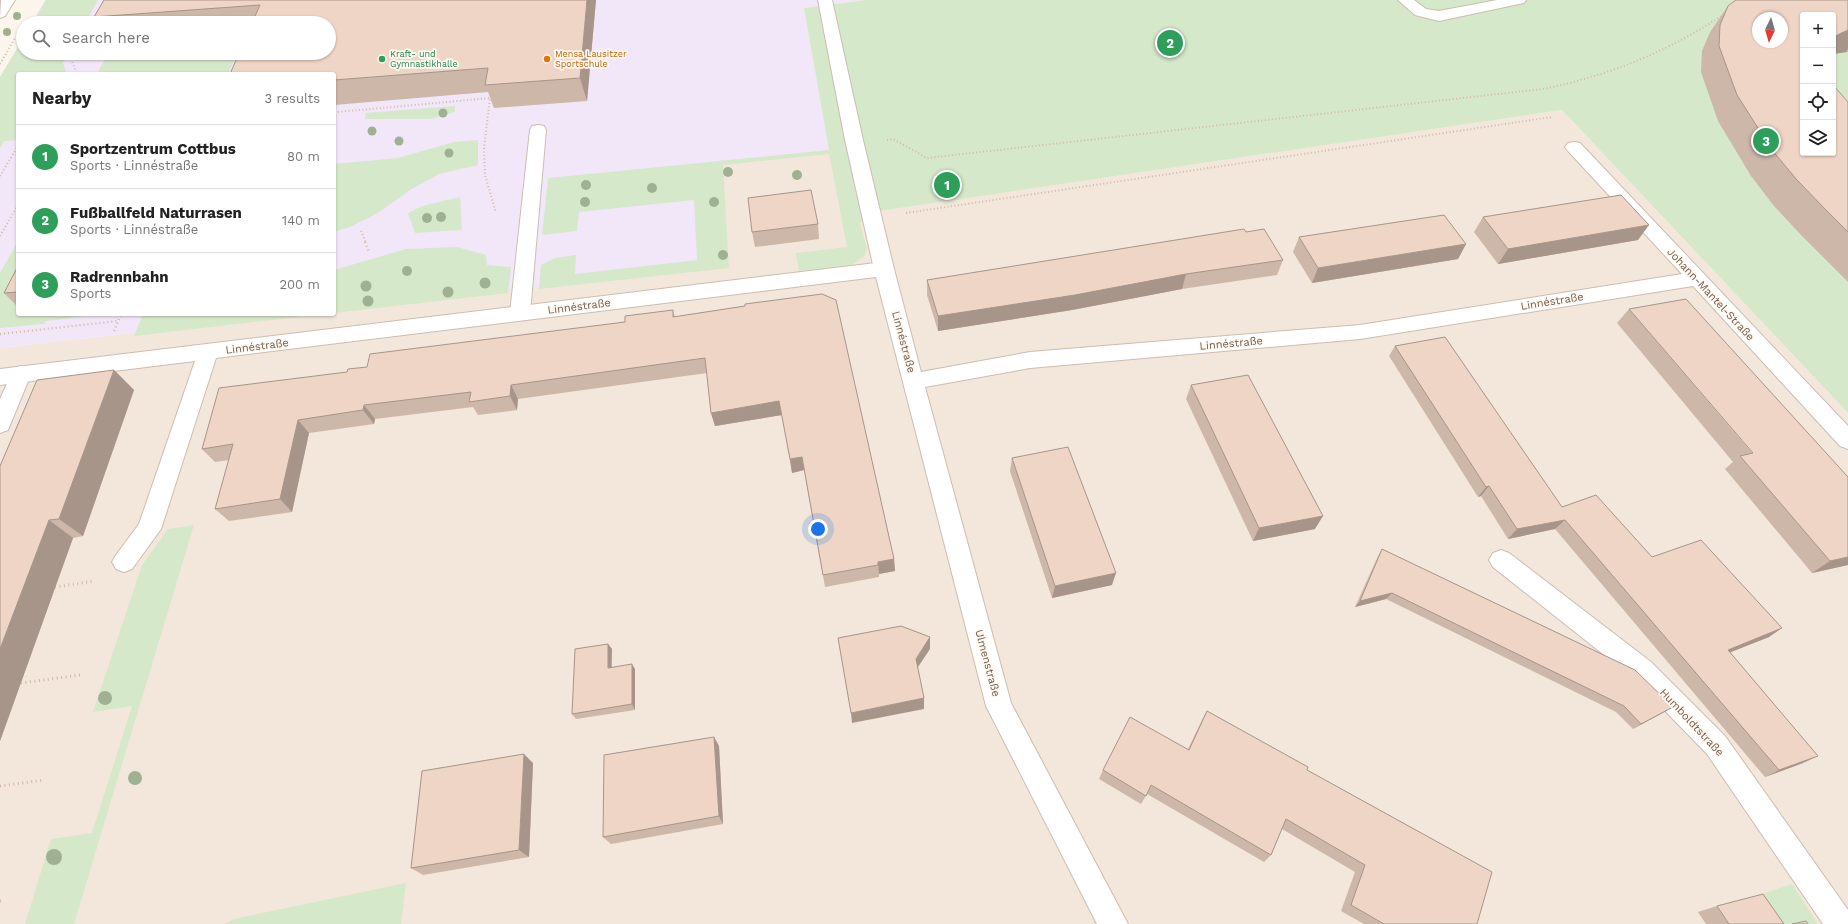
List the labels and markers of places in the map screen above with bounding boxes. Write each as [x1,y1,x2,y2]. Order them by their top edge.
pin: 2 [1157,28,1183,58]
place label: Kraft- und Gymnastikhalle [390,49,458,69]
place label: Mensa Lausitzer Sportschule [555,49,627,69]
marker: Kraft- und Gymnastikhalle [377,54,387,64]
marker: Mensa Lausitzer Sportschule [542,54,552,64]
pin: 3 [1753,126,1779,156]
pin: 1 [934,170,960,200]

